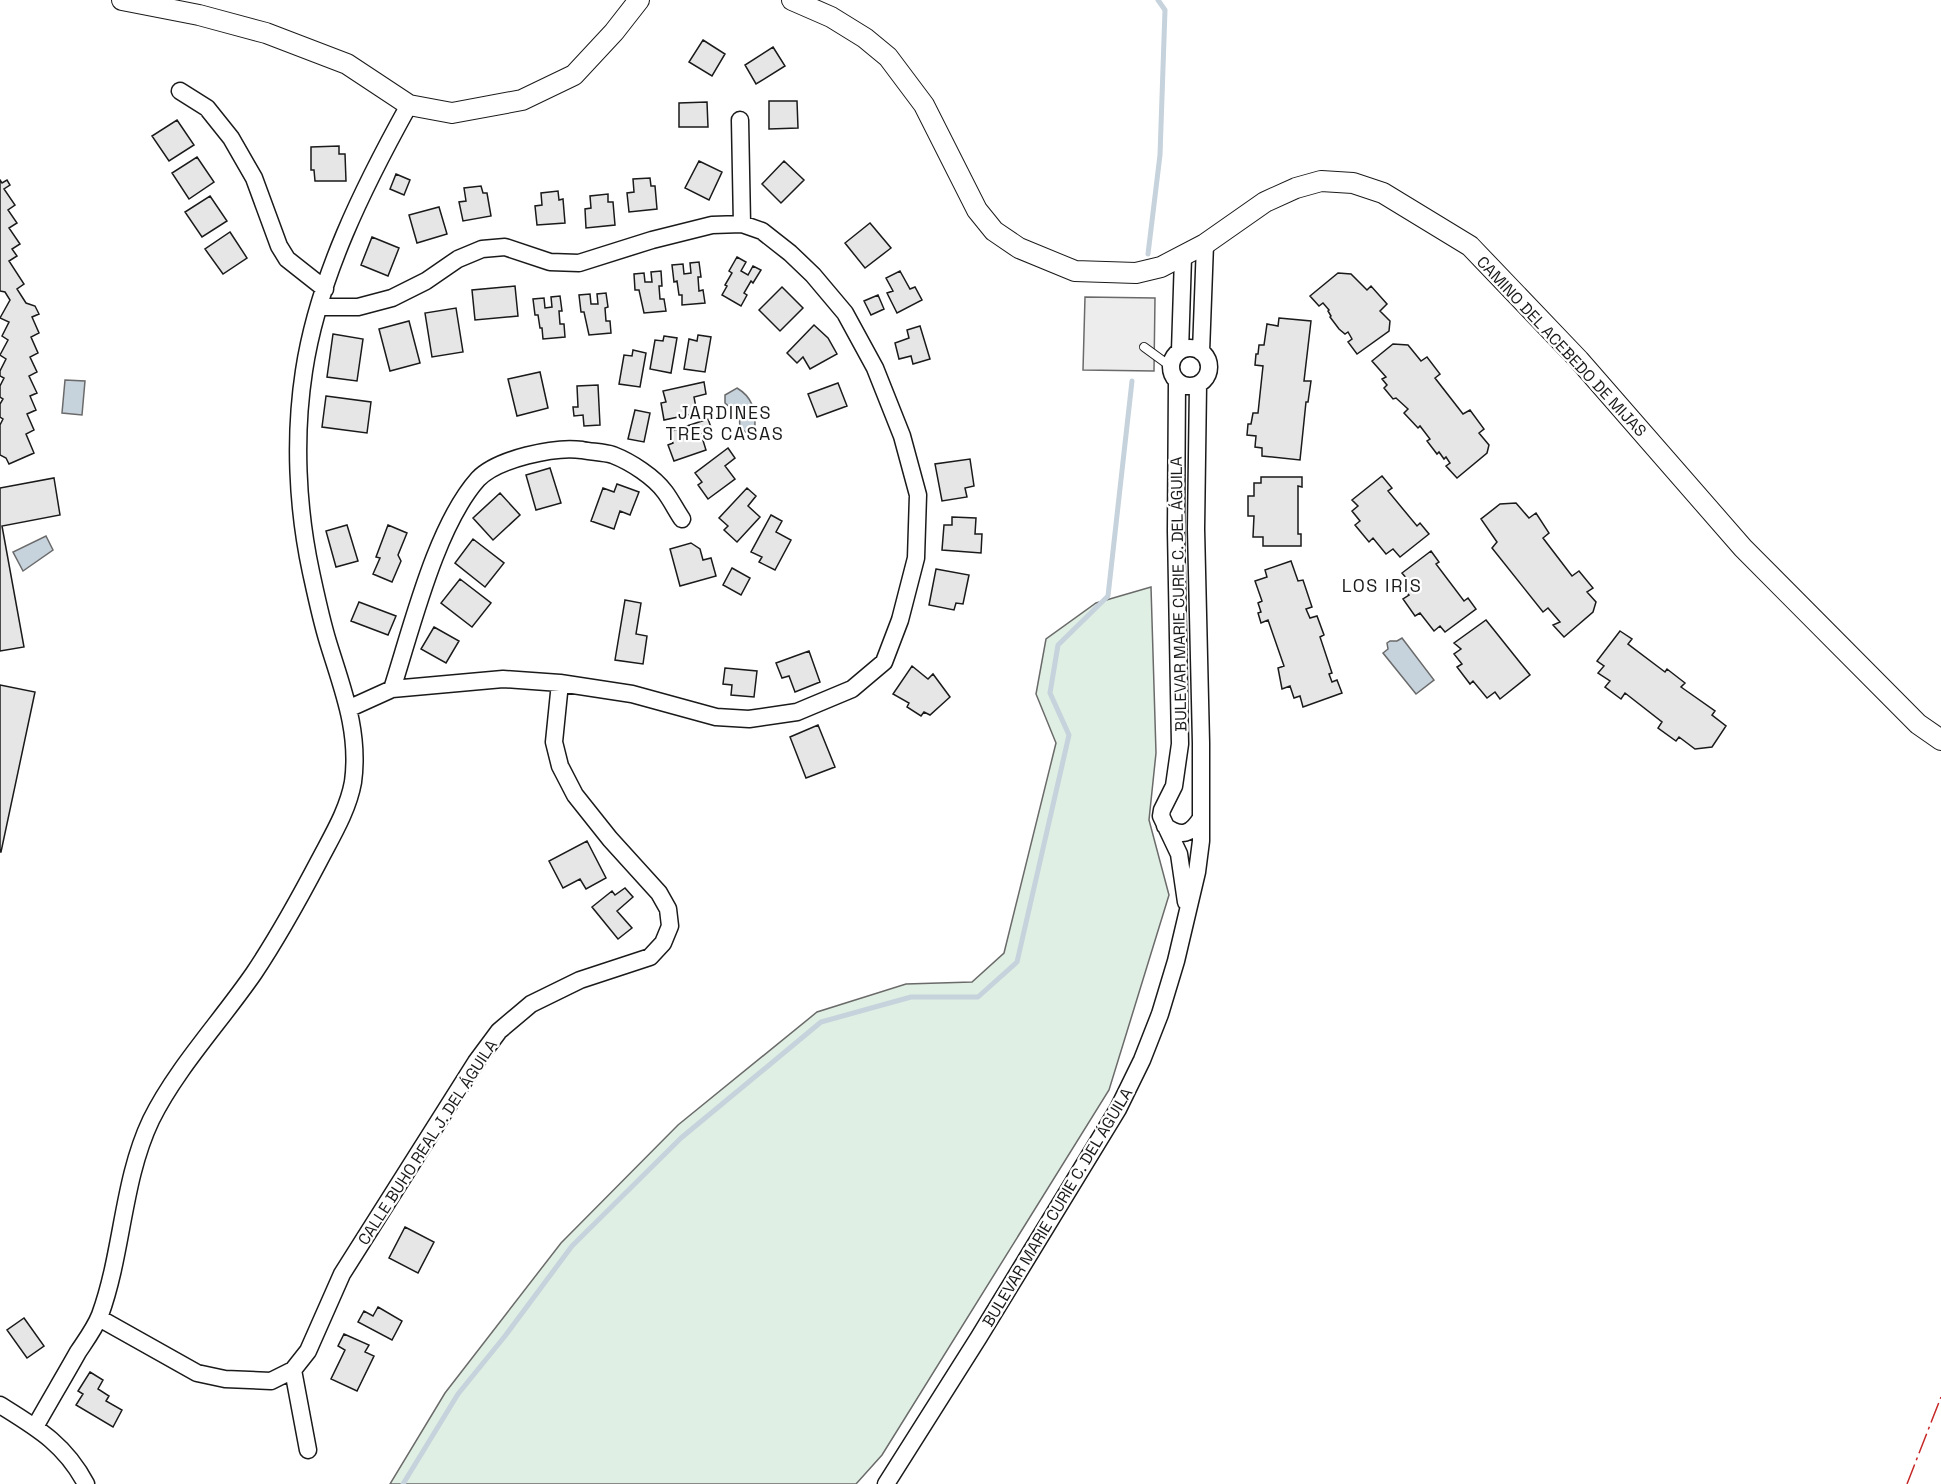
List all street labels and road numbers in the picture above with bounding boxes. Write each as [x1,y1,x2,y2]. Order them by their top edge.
street label: CAMINO DEL ACEBEDO DE MIJAS [1472,251,1651,441]
street label: BULEVAR MARIE CURIE C. DEL ÁGUILA [1166,456,1191,732]
street label: CALLE BUHO REAL J. DEL ÁGUILA [353,1036,502,1249]
street label: BULEVAR MARIE CURIE C. DEL ÁGUILA [978,1084,1137,1331]

